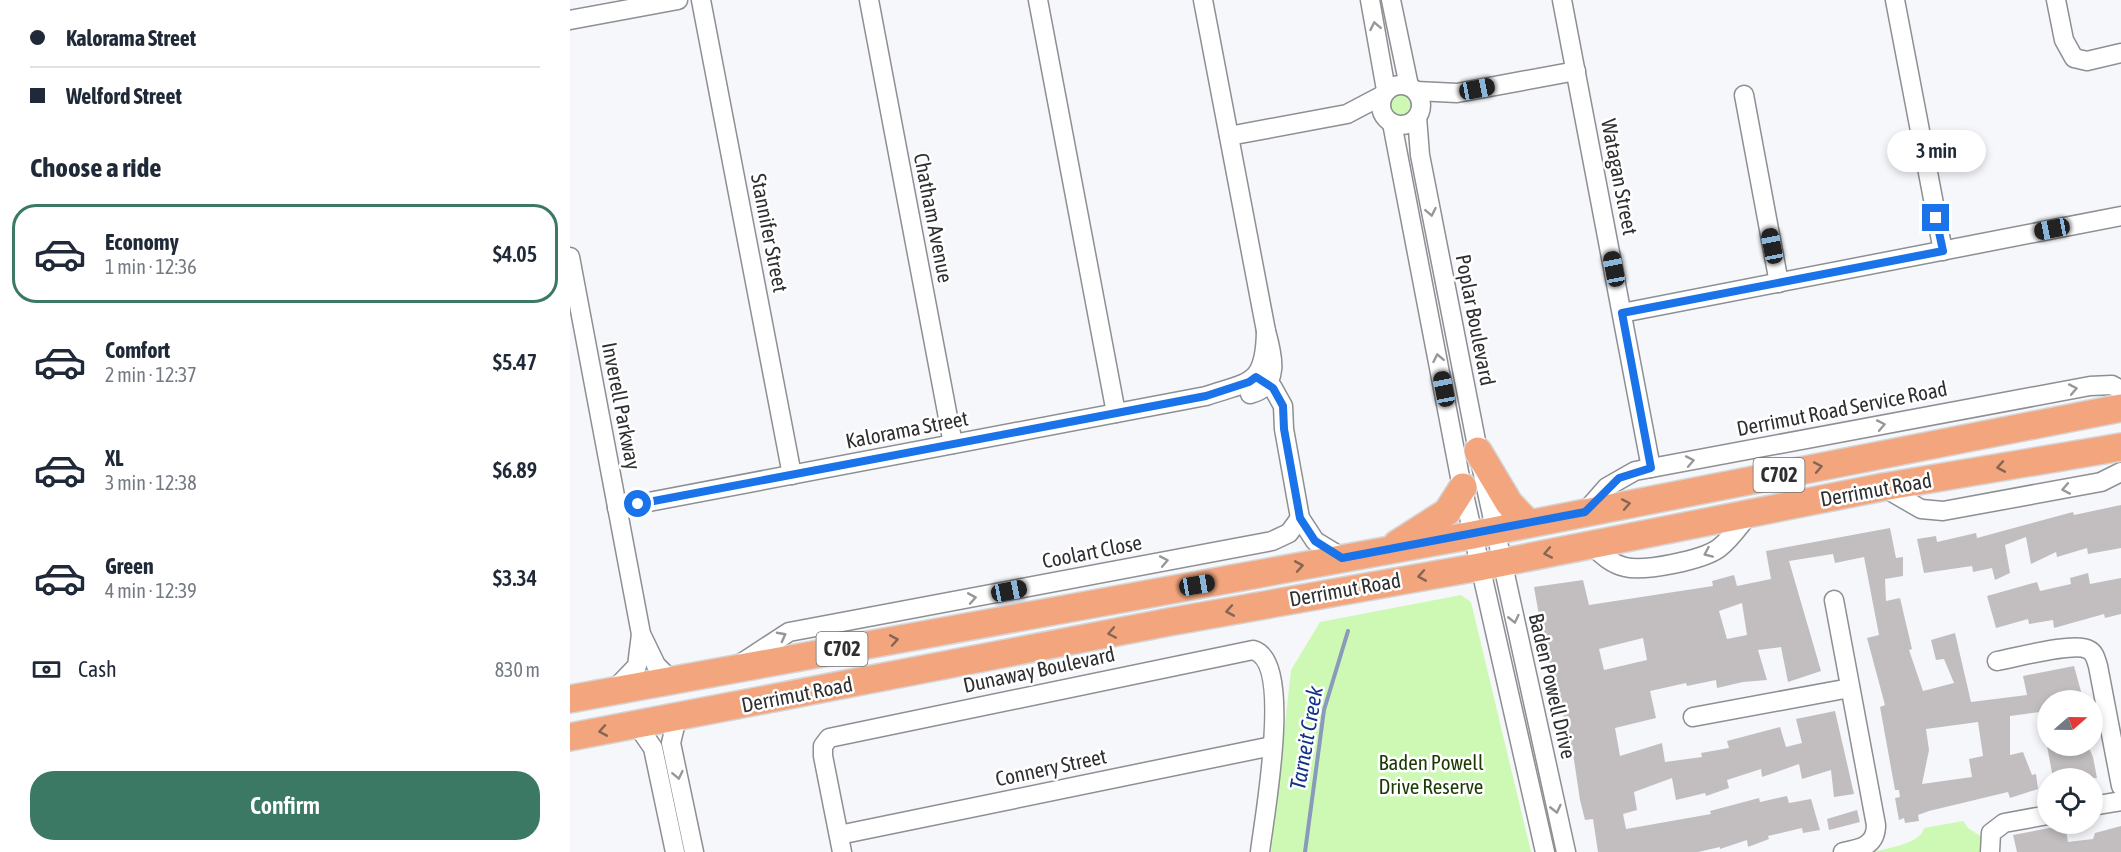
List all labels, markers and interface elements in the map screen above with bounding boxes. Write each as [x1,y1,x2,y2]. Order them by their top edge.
one-way arrow [1369,21,1382,31]
text: Kalorama Street [66,25,196,51]
car [1458,77,1496,101]
text: Welford Street [66,83,182,109]
street label: Watagan Street [1597,117,1643,237]
callout: 3 min [1886,131,1986,173]
text: 3 min [1916,139,1957,162]
street label: Chatham Avenue [910,151,958,285]
text: Choose a ride [30,152,162,183]
street label: Stannifer Street [747,171,793,294]
route end [1922,204,1949,231]
one-way arrow [1424,207,1437,217]
car [2033,217,2071,241]
icon: car [33,227,87,281]
car [1760,227,1784,265]
text: Economy [105,229,179,255]
text: $4.05 [493,241,537,267]
car [1602,250,1626,288]
street label: Poplar Boulevard [1451,252,1500,388]
text: 1 min · 12:36 [105,255,197,278]
icon: car [33,335,87,389]
text: Comfort [105,337,170,363]
street label: Inverell Parkway [598,340,646,472]
text: $5.47 [493,349,537,375]
one-way arrow [1432,353,1445,363]
text: 2 min · 12:37 [105,363,197,386]
car [1432,370,1456,408]
street label: Derrimut Road Service Road [1735,376,1949,440]
one-way arrow [2068,383,2078,396]
street label: Kalorama Street [844,405,970,453]
one-way arrow [1876,419,1886,432]
icon: car [33,443,87,497]
text: XL [105,445,123,471]
one-way arrow [1684,455,1694,468]
text: $6.89 [493,457,537,483]
road number: C702 [1754,458,1804,492]
one-way arrow [1997,460,2007,473]
one-way arrow [1812,461,1822,474]
street label: Derrimut Road [1818,467,1933,511]
text: 3 min · 12:38 [105,471,197,494]
one-way arrow [2061,482,2070,494]
route start [624,490,651,517]
one-way arrow [1621,498,1631,511]
street label: Coolart Close [1040,530,1144,572]
one-way arrow [1543,546,1553,559]
one-way arrow [1704,546,1715,558]
icon: car [33,551,87,605]
text: Green [105,553,154,579]
one-way arrow [1159,556,1169,568]
one-way arrow [1293,560,1303,573]
text: $3.34 [493,565,537,591]
street label: Derrimut Road [1287,567,1402,611]
one-way arrow [1417,570,1426,582]
car [1178,573,1216,597]
text: 4 min · 12:39 [105,579,197,602]
car [990,579,1028,603]
one-way arrow [967,592,977,605]
one-way arrow [1225,604,1235,617]
street label: Baden Powell Drive [1525,611,1581,761]
one-way arrow [1507,614,1520,624]
one-way arrow [1107,626,1117,639]
one-way arrow [776,632,786,643]
road number: C702 [816,632,868,666]
one-way arrow [889,634,899,647]
street label: Dunaway Boulevard [961,641,1117,697]
icon: cash [30,653,63,686]
text: Cash [78,656,117,682]
text: 830 m [495,658,540,681]
street label: Derrimut Road [739,671,854,717]
water label: Tarneit Creek [1284,684,1328,792]
north arrow [2037,690,2103,756]
map controls [2037,690,2103,834]
one-way arrow [598,725,608,737]
street label: Connery Street [993,744,1109,791]
park label: Baden Powell Drive Reserve [1379,750,1484,798]
button: locate [2037,768,2103,834]
one-way arrow [670,770,683,780]
button: Confirm [30,771,540,840]
one-way arrow [1549,804,1562,814]

